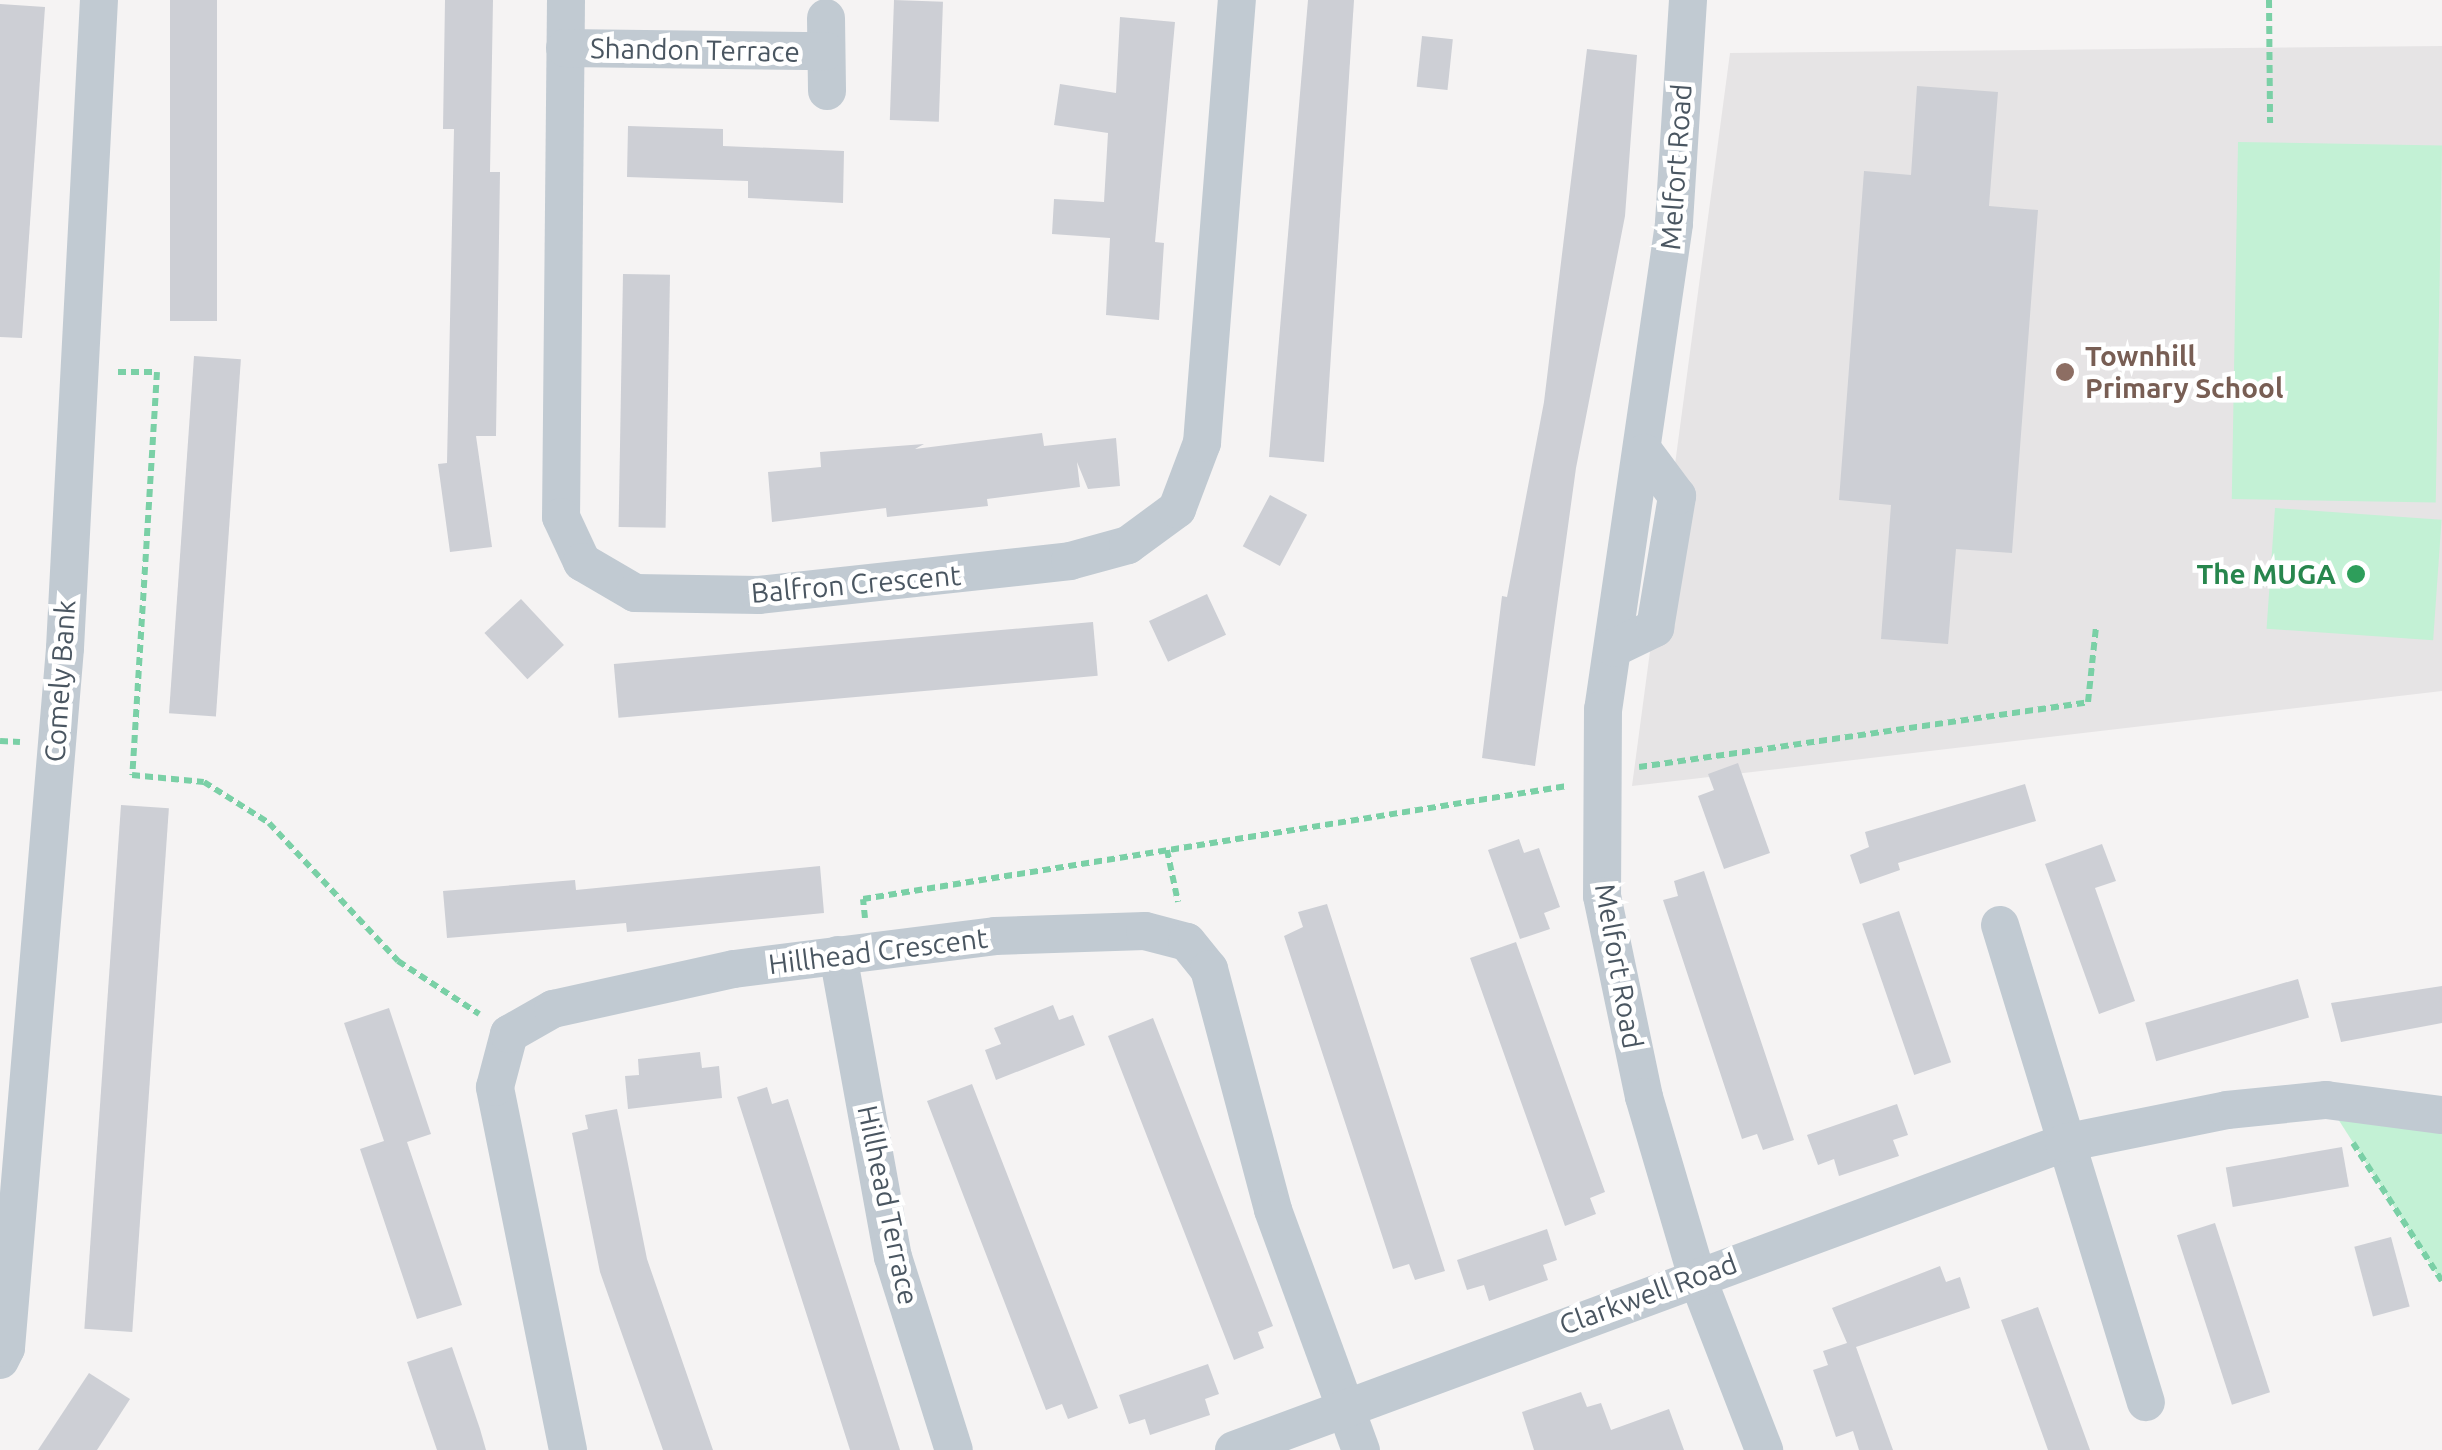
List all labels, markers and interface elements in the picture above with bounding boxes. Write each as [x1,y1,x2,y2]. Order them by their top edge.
street label: Shandon Terrace [590,31,800,69]
street label: Melfort Road [1653,83,1699,251]
place label: Townhill Primary School [2085,339,2283,405]
marker: Townhill Primary School [2054,361,2076,383]
place label: The MUGA [2196,557,2336,591]
street label: Balfron Crescent [750,558,962,610]
marker: The MUGA [2345,563,2367,585]
street label: Comely Bank [38,599,82,763]
street label: Melfort Road [1588,881,1650,1051]
street label: Hillhead Crescent [767,921,989,981]
street label: Hillhead Terrace [850,1102,926,1308]
street label: Clarkwell Road [1555,1246,1741,1342]

